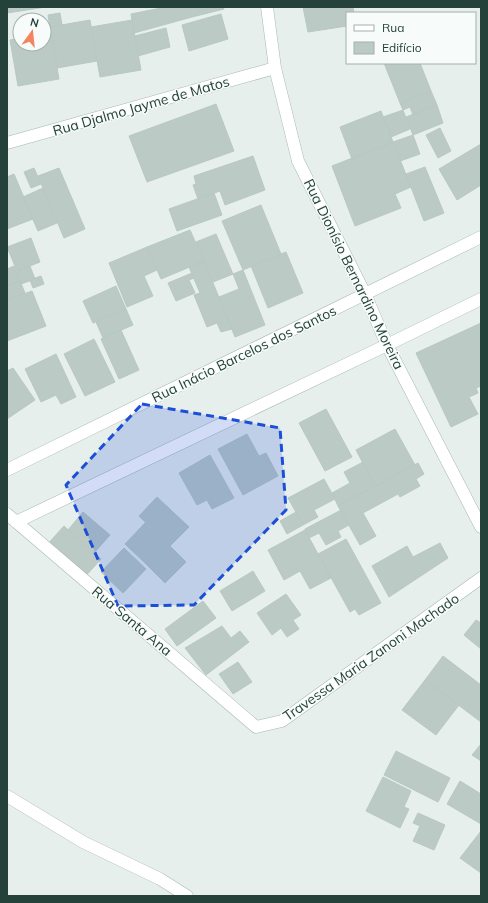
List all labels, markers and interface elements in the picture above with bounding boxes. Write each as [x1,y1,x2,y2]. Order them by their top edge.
north arrow [12,12,52,52]
legend [346,12,476,64]
text: N [29,15,40,30]
text: Rua [382,20,404,35]
text: Edifício [382,40,422,55]
street label: Rua Djalmo Jayme de Matos [51,72,232,140]
street label: Rua Dionísio Bernardino Moreira [300,176,408,372]
street label: Rua Inácio Barcelos dos Santos [149,301,339,407]
street label: Rua Santa Ana [88,582,176,660]
street label: Travessa Maria Zanoni Machado [279,589,463,725]

